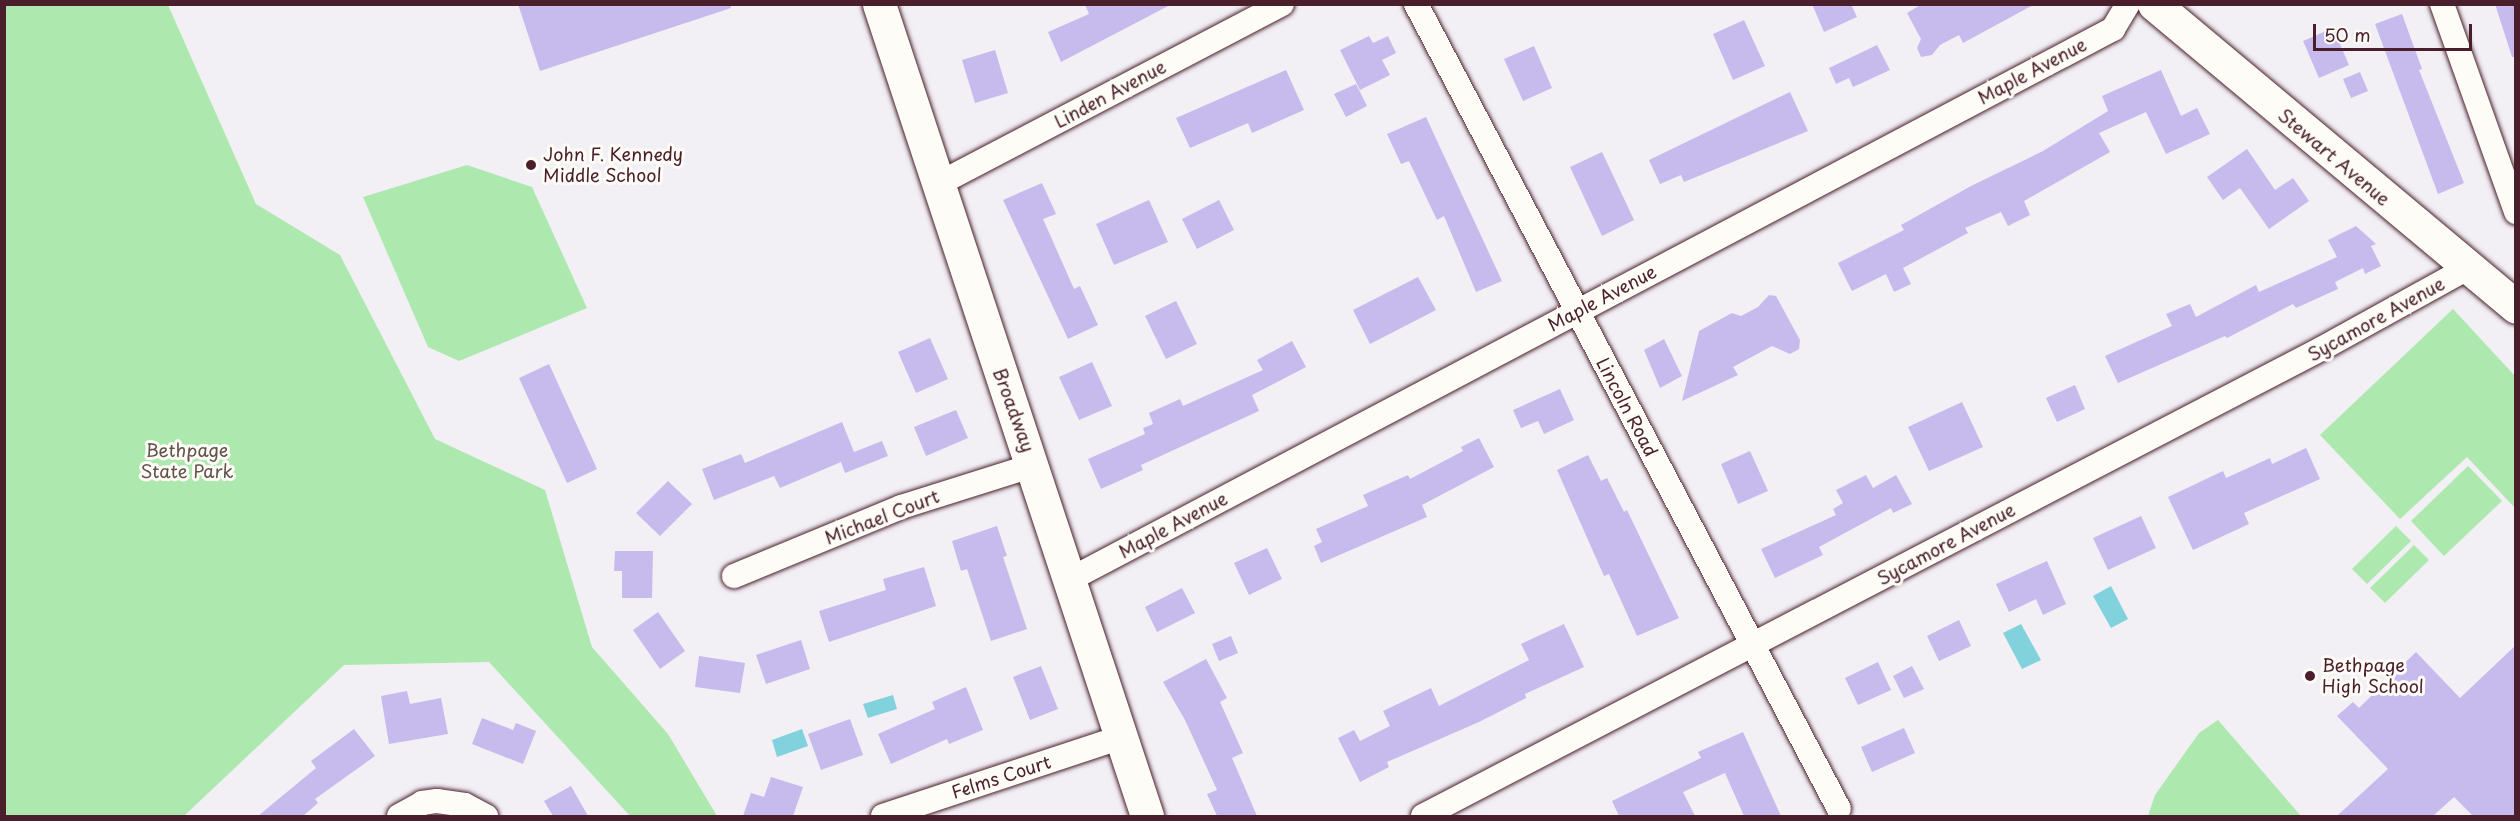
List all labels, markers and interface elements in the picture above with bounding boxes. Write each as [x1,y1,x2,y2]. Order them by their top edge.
scale bar [2316,12,2475,50]
text: 50 m [2324,21,2371,48]
street label: Maple Avenue [1974,33,2090,109]
street label: Linden Avenue [1050,55,1170,133]
street label: Stewart Avenue [2275,105,2393,209]
place label: John F. Kennedy Middle School [543,144,684,186]
marker: John F. Kennedy Middle School [524,158,538,172]
street label: Maple Avenue [1544,260,1660,336]
street label: Sycamore Avenue [2304,272,2448,366]
street label: Lincoln Road [1592,354,1662,460]
street label: Broadway [989,365,1039,455]
park label: Bethpage State Park [141,440,233,482]
street label: Michael Court [822,485,942,549]
street label: Maple Avenue [1115,487,1231,563]
street label: Sycamore Avenue [1873,498,2019,590]
place label: Bethpage High School [2322,655,2425,698]
marker: Bethpage High School [2303,669,2317,683]
street label: Felms Court [948,751,1054,803]

